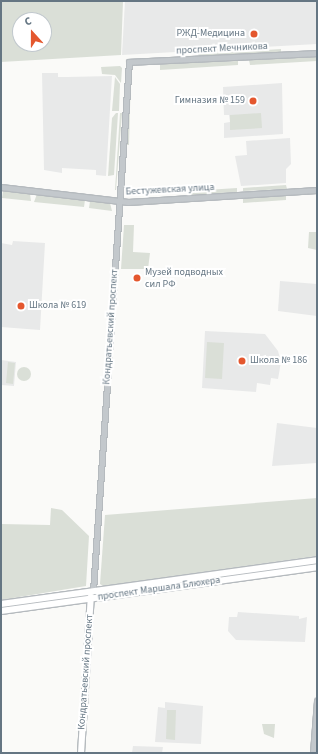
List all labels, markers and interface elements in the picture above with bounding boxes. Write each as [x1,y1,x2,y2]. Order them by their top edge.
north arrow [12,12,52,52]
text: С [22,13,34,29]
place label: РЖД-Медицина [176,28,245,40]
marker: РЖД-Медицина [248,28,260,40]
street label: проспект Мечникова [176,41,268,57]
place label: Гимназия № 159 [175,95,245,107]
marker: Гимназия № 159 [248,96,258,106]
street label: Бестужевская улица [125,182,215,198]
place label: Музей подводных сил РФ [145,266,223,290]
street label: Кондратьевский проспект [101,269,121,385]
marker: Музей подводных сил РФ [132,273,142,283]
place label: Школа № 619 [29,300,86,312]
marker: Школа № 619 [16,301,26,311]
place label: Школа № 186 [250,355,307,367]
marker: Школа № 186 [237,356,247,366]
street label: проспект Маршала Блюхера [97,574,221,604]
street label: Кондратьевский проспект [76,614,96,730]

